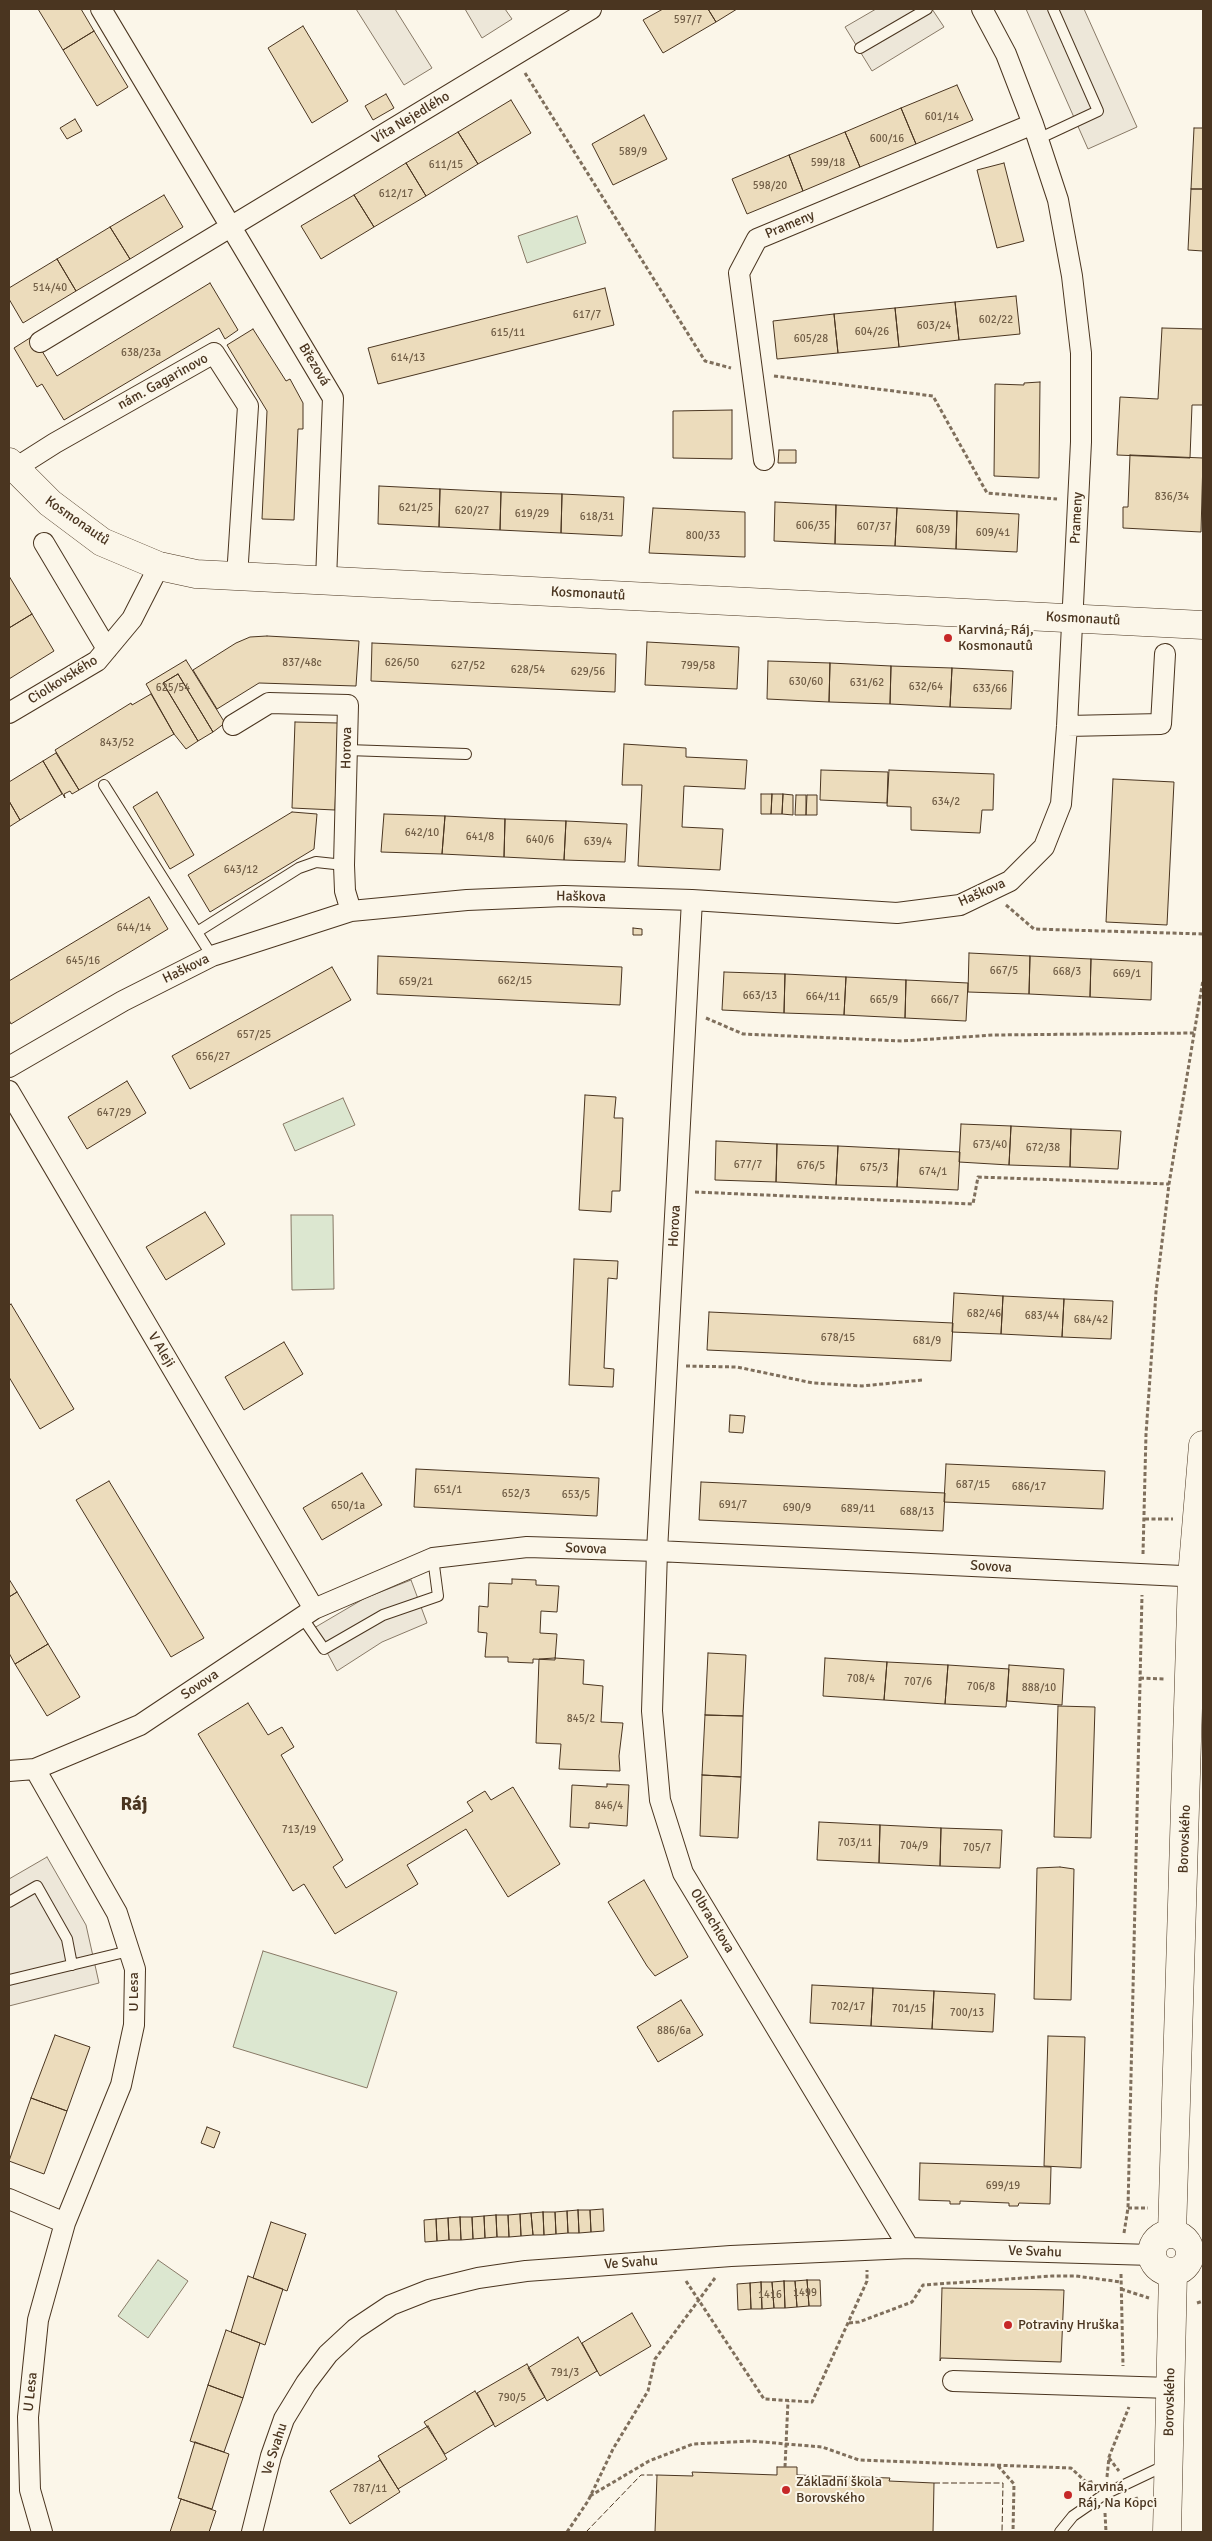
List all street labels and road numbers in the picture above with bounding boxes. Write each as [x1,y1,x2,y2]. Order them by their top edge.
street label: Víta Nejedlého [369,88,453,148]
street label: Prameny [763,207,817,243]
street label: Březová [295,341,333,389]
street label: nám. Gagarinovo [115,350,211,414]
street label: Prameny [1067,492,1087,544]
street label: Kosmonautů [42,493,112,549]
street label: Kosmonautů [550,584,626,604]
street label: Kosmonautů [1045,609,1121,629]
street label: Ciolkovského [25,652,101,708]
street label: Horova [338,727,356,769]
street label: Haškova [956,875,1008,911]
street label: Haškova [556,888,606,906]
street label: Haškova [160,950,212,988]
street label: Horova [666,1204,684,1248]
street label: V Aleji [144,1329,178,1371]
street label: Sovova [565,1540,607,1558]
street label: Sovova [970,1558,1012,1576]
street label: Sovova [178,1666,222,1704]
street label: Borovského [1175,1804,1195,1874]
street label: Olbrachtova [686,1886,738,1956]
street label: U Lesa [126,1972,142,2012]
street label: Ve Svahu [1008,2243,1062,2261]
street label: Ve Svahu [604,2253,658,2273]
street label: Borovského [1161,2367,1179,2437]
street label: U Lesa [21,2371,41,2413]
street label: Ve Svahu [259,2421,291,2477]

